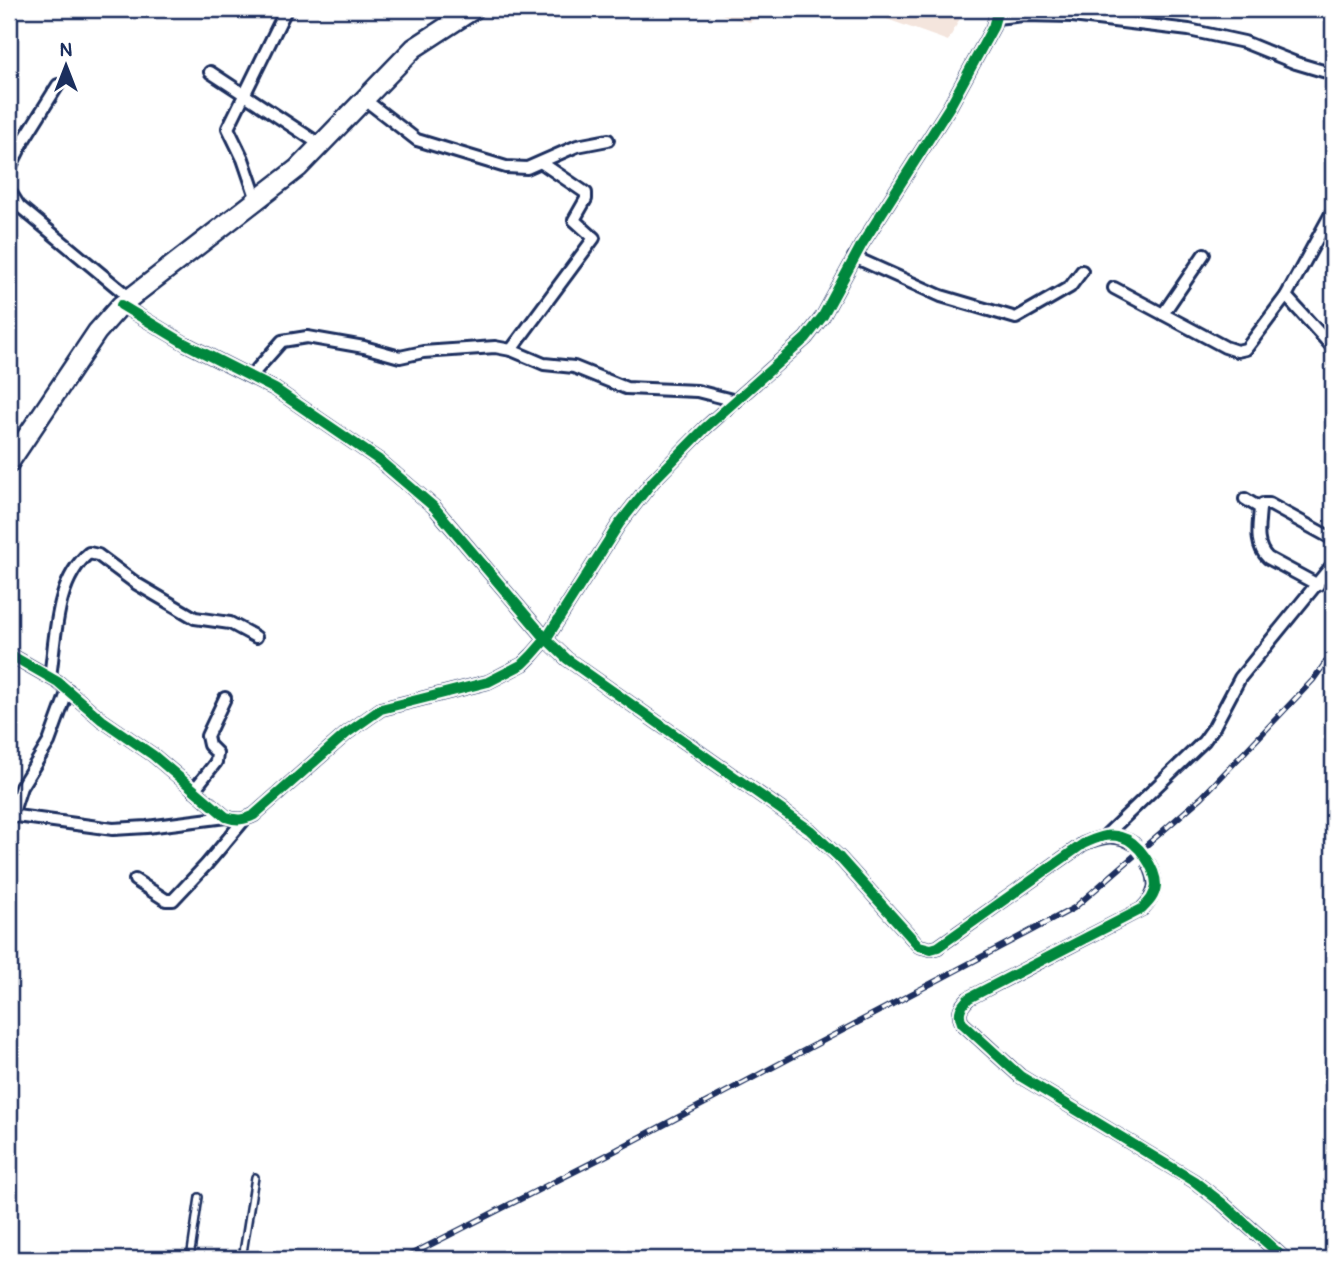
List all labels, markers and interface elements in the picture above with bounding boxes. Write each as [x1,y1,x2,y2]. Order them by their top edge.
north arrow [32,32,102,102]
text: N [60,38,73,62]

